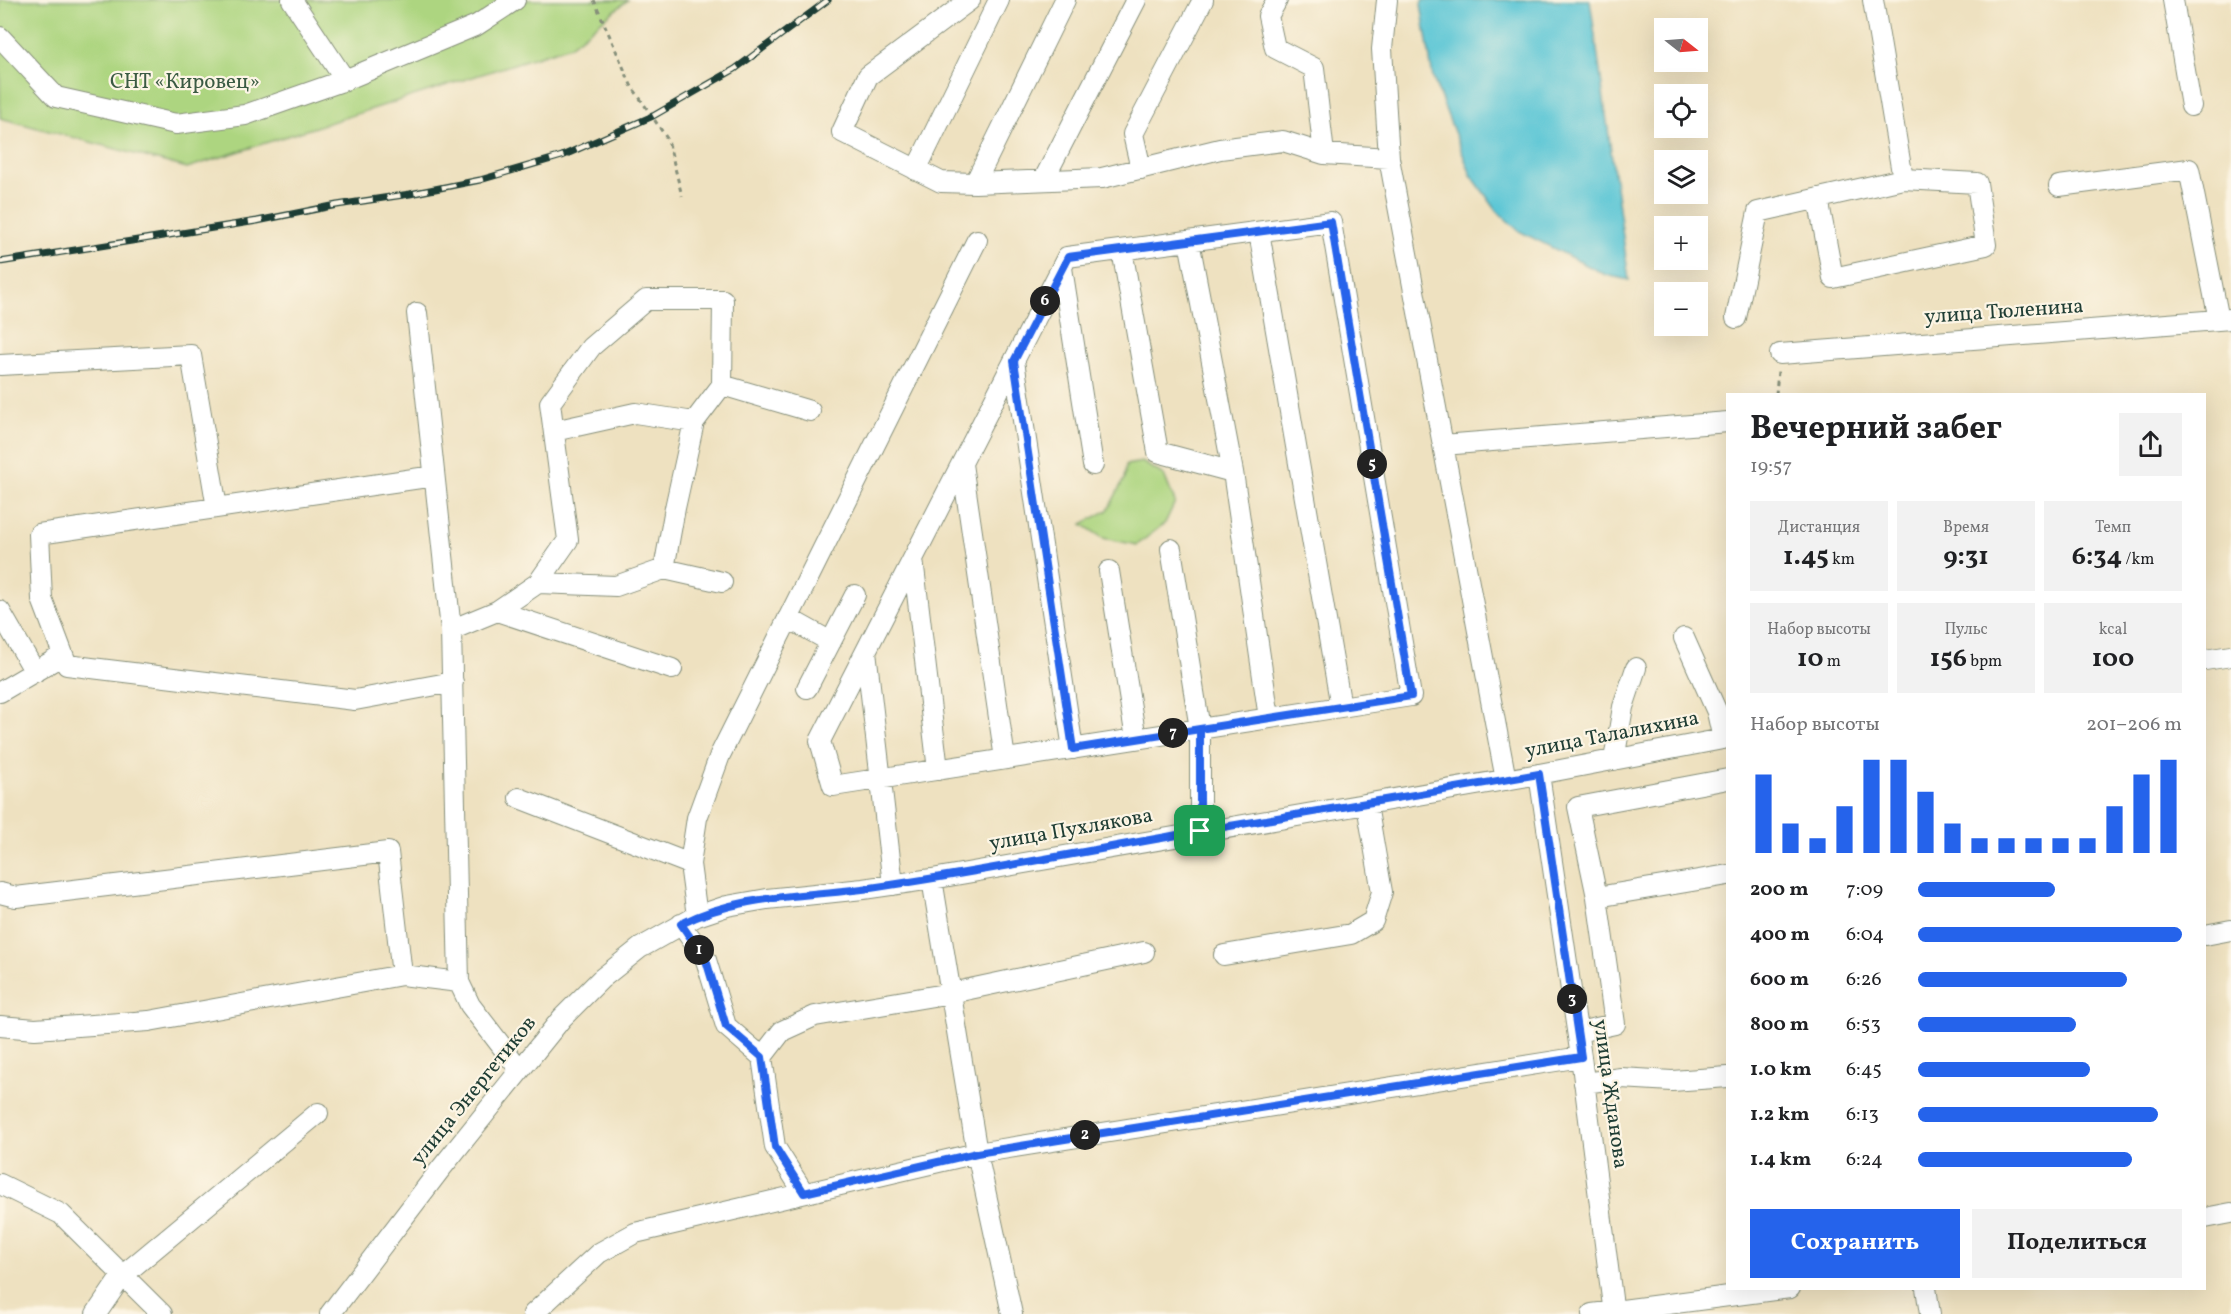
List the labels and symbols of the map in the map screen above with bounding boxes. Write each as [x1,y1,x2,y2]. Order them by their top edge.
north arrow [1654,18,1708,72]
park label: СНТ «Кировец» [110,68,260,97]
pin: 6 [1030,286,1060,316]
street label: улица Тюленина [1923,292,2085,332]
pin: 5 [1357,449,1387,479]
street label: улица Талалихина [1523,704,1701,766]
pin: 7 [1158,718,1188,748]
street label: улица Пухлякова [987,801,1155,859]
pin [1174,805,1225,856]
pin: 1 [684,935,714,965]
pin: 3 [1557,984,1587,1014]
street label: улица Энергетиков [404,1010,544,1172]
street label: улица Жданова [1585,1017,1635,1171]
pin: 2 [1070,1120,1100,1150]

